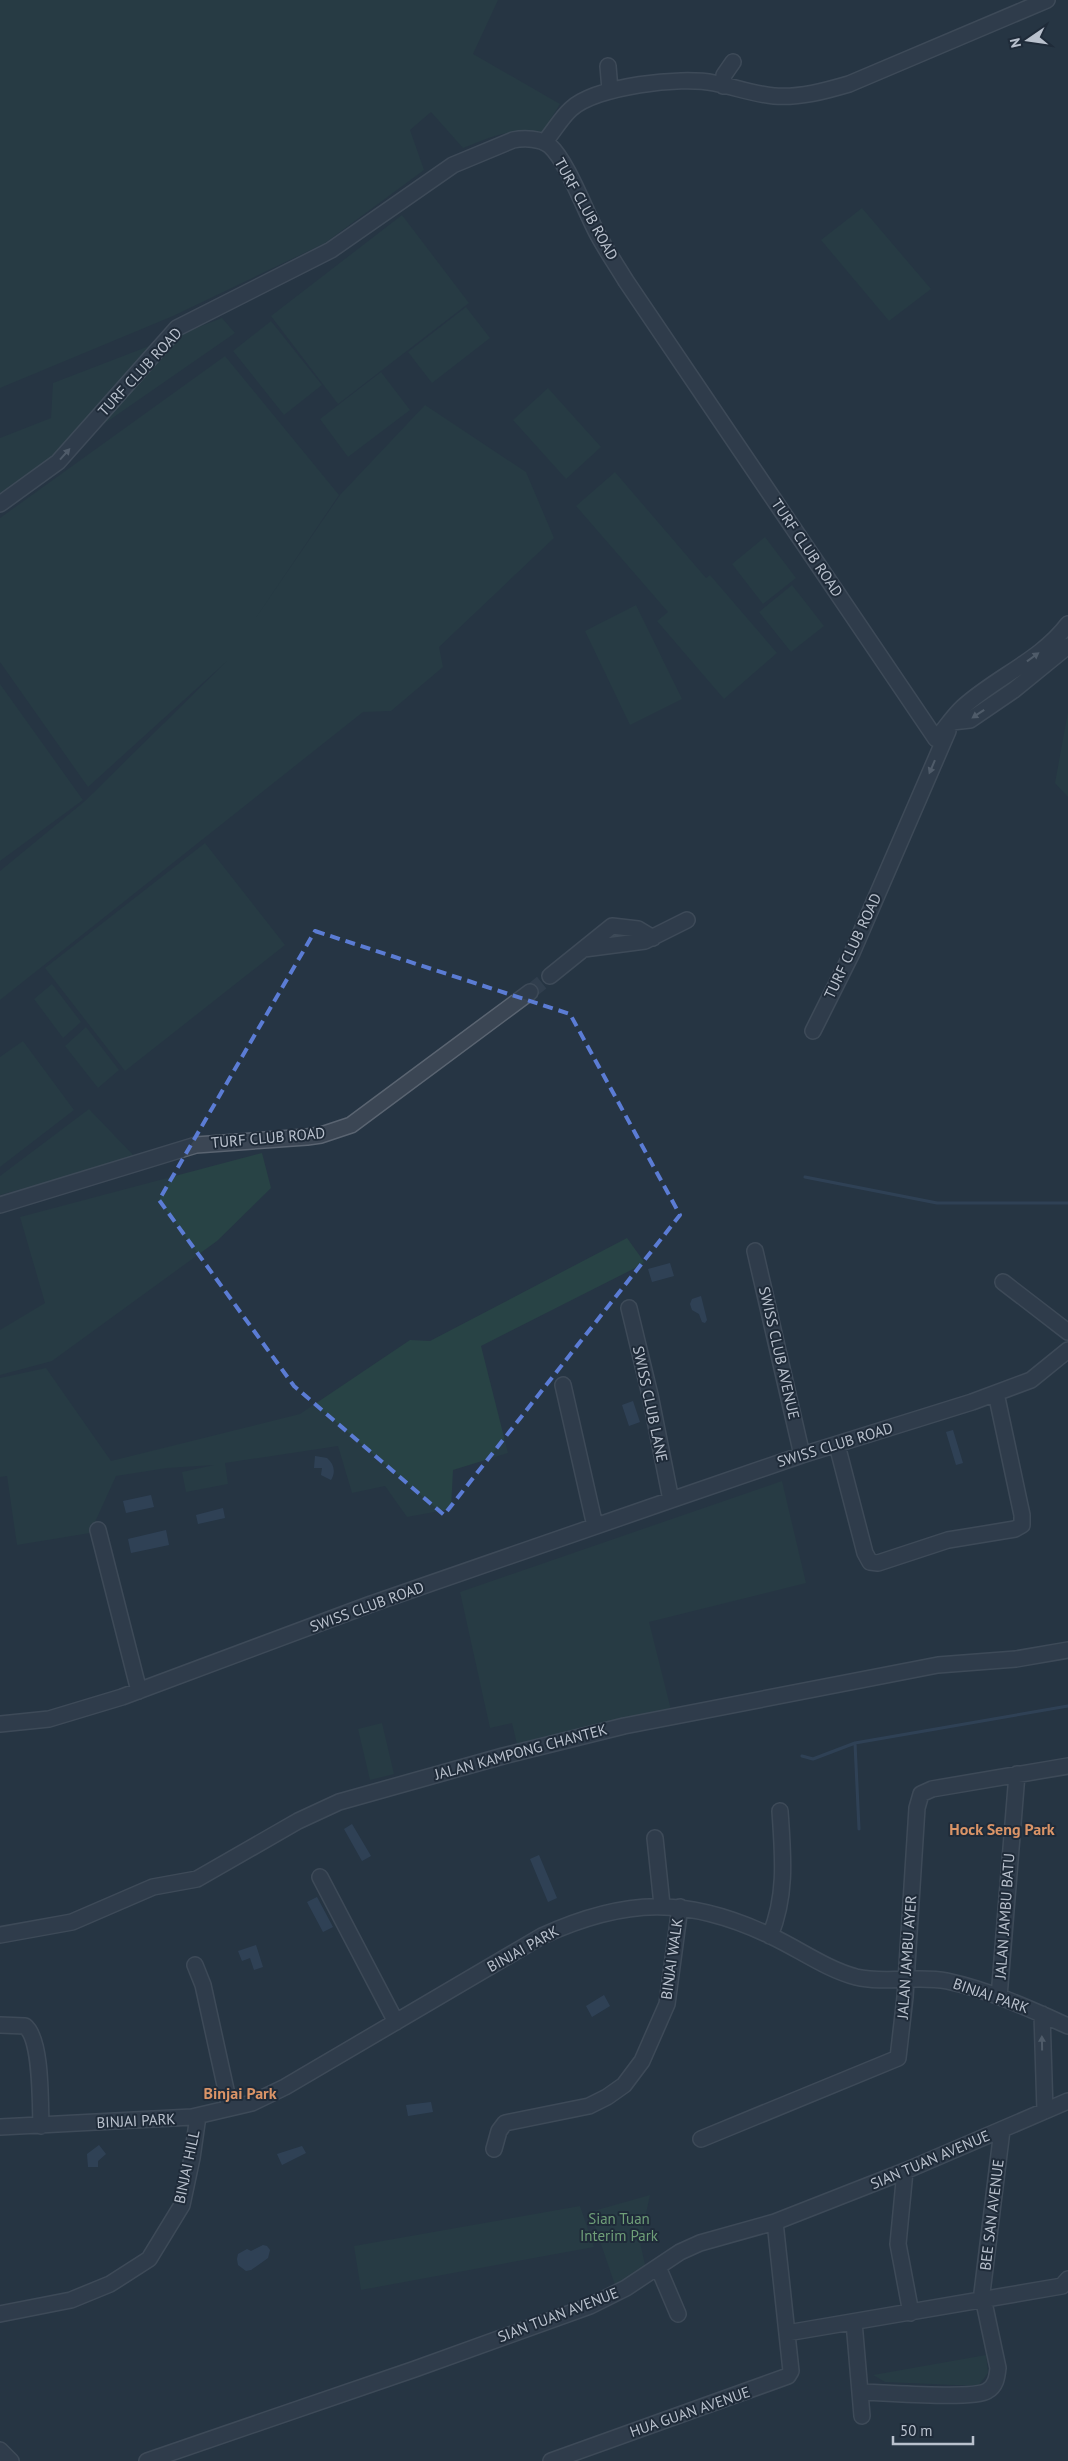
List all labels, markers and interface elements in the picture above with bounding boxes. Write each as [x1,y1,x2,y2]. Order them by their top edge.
north arrow [1003,15,1053,65]
text: N [1006,36,1025,49]
street label: TURF CLUB ROAD [550,154,622,263]
street label: TURF CLUB ROAD [94,323,186,420]
one-way arrow [59,448,70,461]
street label: TURF CLUB ROAD [768,495,847,600]
one-way arrow [1026,652,1040,662]
one-way arrow [972,709,985,719]
one-way arrow [928,760,936,774]
street label: TURF CLUB ROAD [820,890,885,1002]
street label: TURF CLUB ROAD [210,1123,326,1152]
street label: SWISS CLUB AVENUE [755,1285,804,1421]
street label: SWISS CLUB LANE [629,1344,672,1464]
street label: SWISS CLUB ROAD [775,1418,895,1471]
street label: SWISS CLUB ROAD [307,1577,427,1636]
street label: JALAN KAMPONG CHANTEK [432,1719,609,1784]
district label: Hock Seng Park [949,1819,1055,1839]
street label: JALAN JAMBU BATU [991,1852,1018,1980]
street label: JALAN JAMBU AYER [893,1894,920,2020]
street label: BINJAI WALK [656,1917,687,2001]
street label: BINJAI PARK [484,1921,562,1976]
street label: BINJAI PARK [951,1974,1032,2017]
one-way arrow [1038,2034,1046,2050]
district label: Binjai Park [203,2083,277,2103]
street label: BINJAI PARK [96,2109,176,2132]
street label: SIAN TUAN AVENUE [867,2126,992,2193]
street label: BINJAI HILL [169,2128,204,2205]
street label: BEE SAN AVENUE [975,2158,1008,2272]
park label: Sian Tuan Interim Park [580,2209,659,2245]
street label: SIAN TUAN AVENUE [495,2283,621,2346]
street label: HUA GUAN AVENUE [627,2382,752,2441]
scale bar [893,2414,973,2446]
text: 50 m [900,2421,933,2440]

